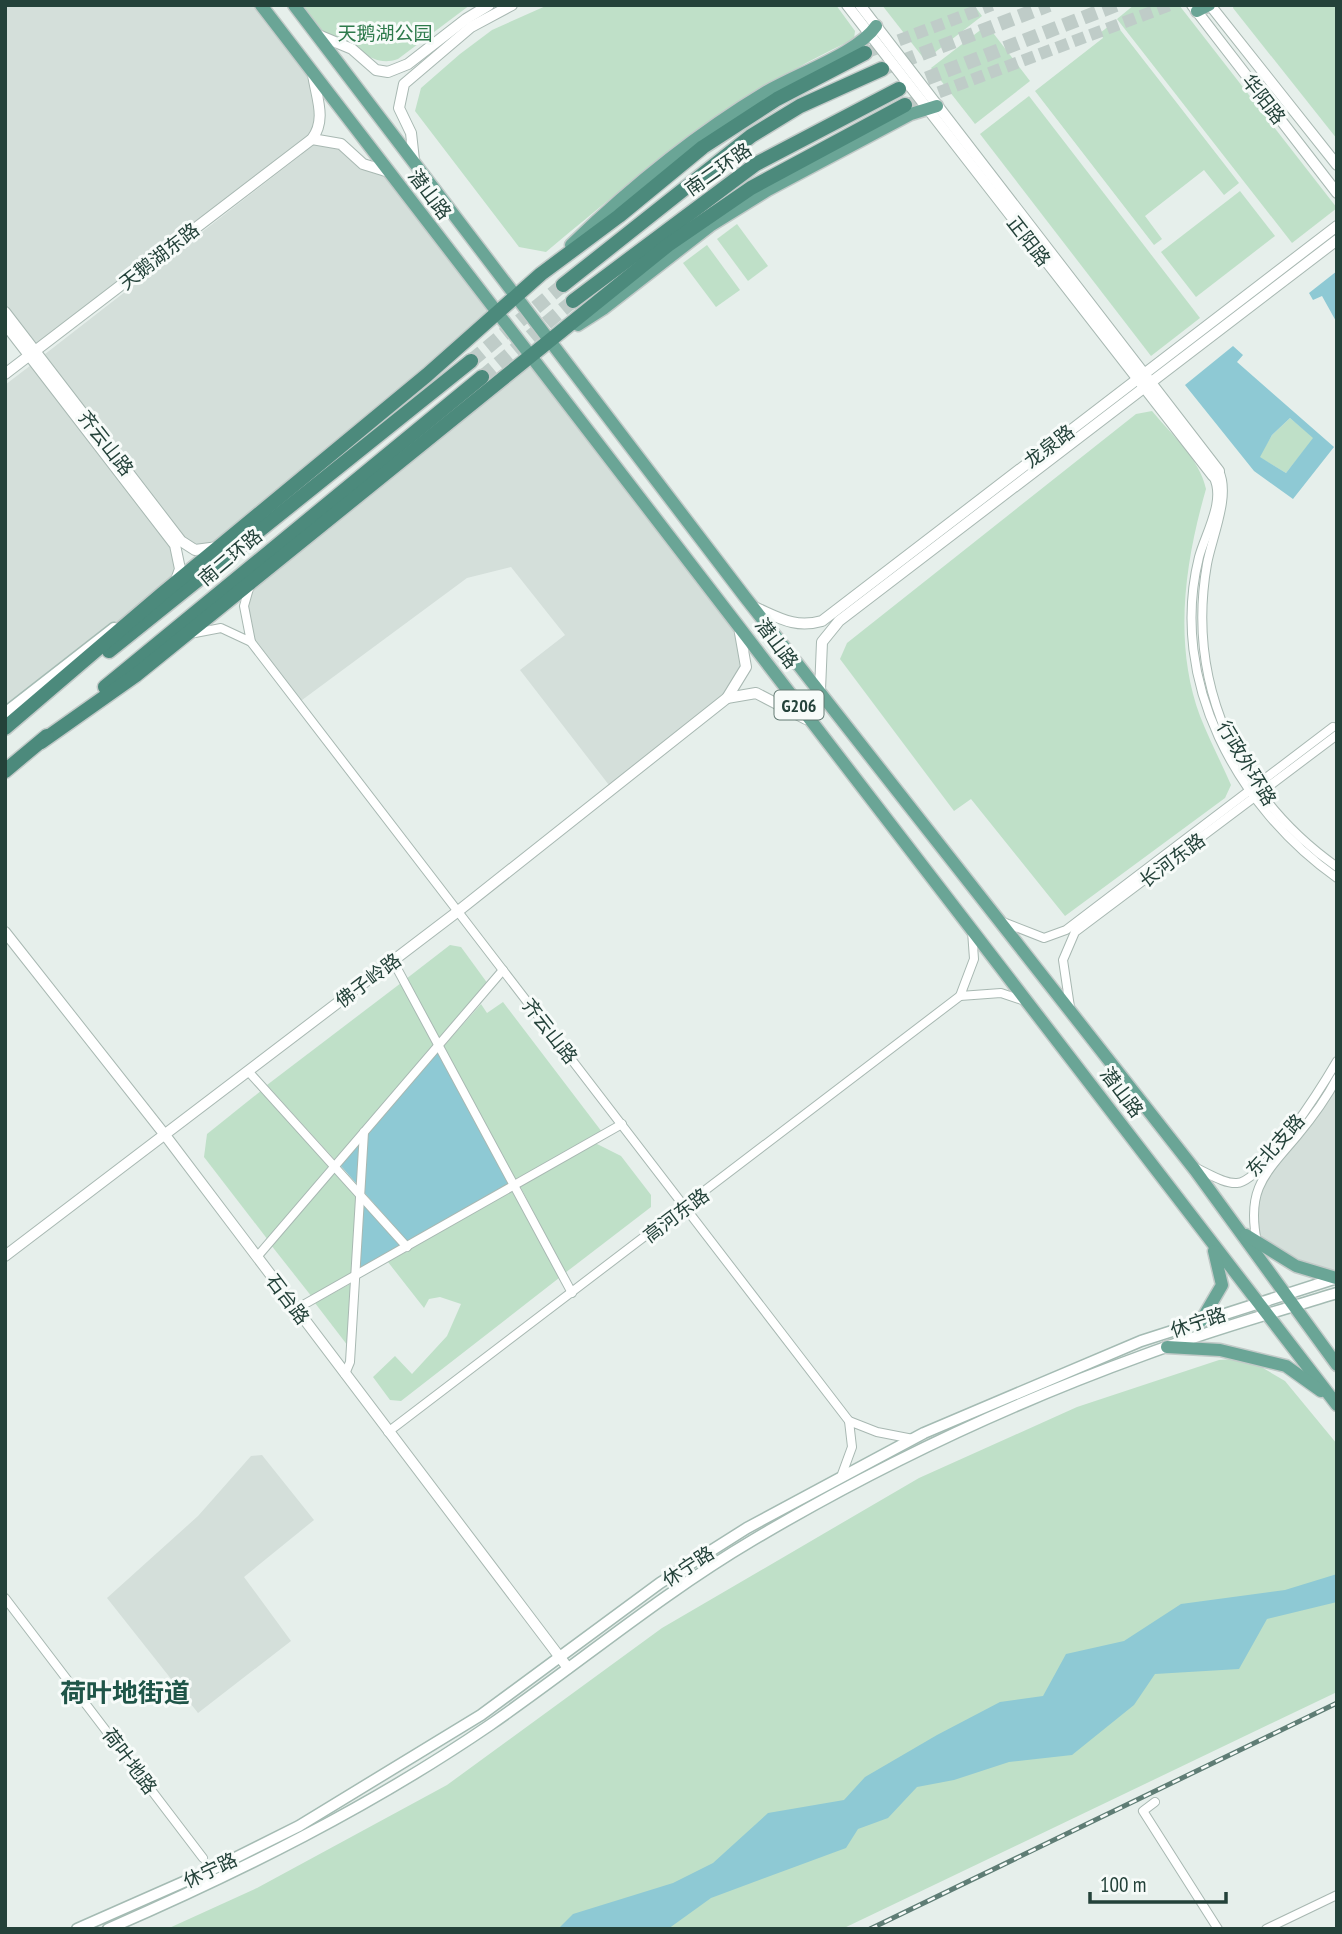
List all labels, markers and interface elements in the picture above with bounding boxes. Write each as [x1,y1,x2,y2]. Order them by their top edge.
park label: 天鹅湖公园 [337,21,433,45]
street label: 华阳路 [1237,69,1291,129]
street label: 南二环路 [680,137,756,201]
street label: 潜山路 [403,164,457,224]
street label: 正阳路 [1002,211,1056,271]
street label: 天鹅湖东路 [114,217,204,295]
street label: 齐云山路 [73,406,139,480]
street label: 龙泉路 [1019,419,1079,473]
street label: 南二环路 [193,523,267,591]
street label: 潜山路 [750,613,804,673]
road number: G206 [774,690,824,720]
street label: 行政外环路 [1212,716,1282,810]
street label: 长河东路 [1134,828,1210,892]
street label: 佛子岭路 [330,948,406,1012]
street label: 齐云山路 [517,994,583,1068]
street label: 潜山路 [1095,1062,1149,1122]
street label: 东北支路 [1241,1109,1309,1181]
street label: 高河东路 [638,1183,714,1247]
street label: 石台路 [261,1269,315,1329]
street label: 休宁路 [1167,1302,1229,1342]
street label: 休宁路 [658,1540,718,1592]
district label: 荷叶地街道 [60,1676,190,1709]
street label: 荷叶地路 [98,1723,162,1799]
street label: 休宁路 [179,1847,241,1893]
scale bar [1090,1860,1226,1904]
text: 100 m [1100,1871,1146,1898]

